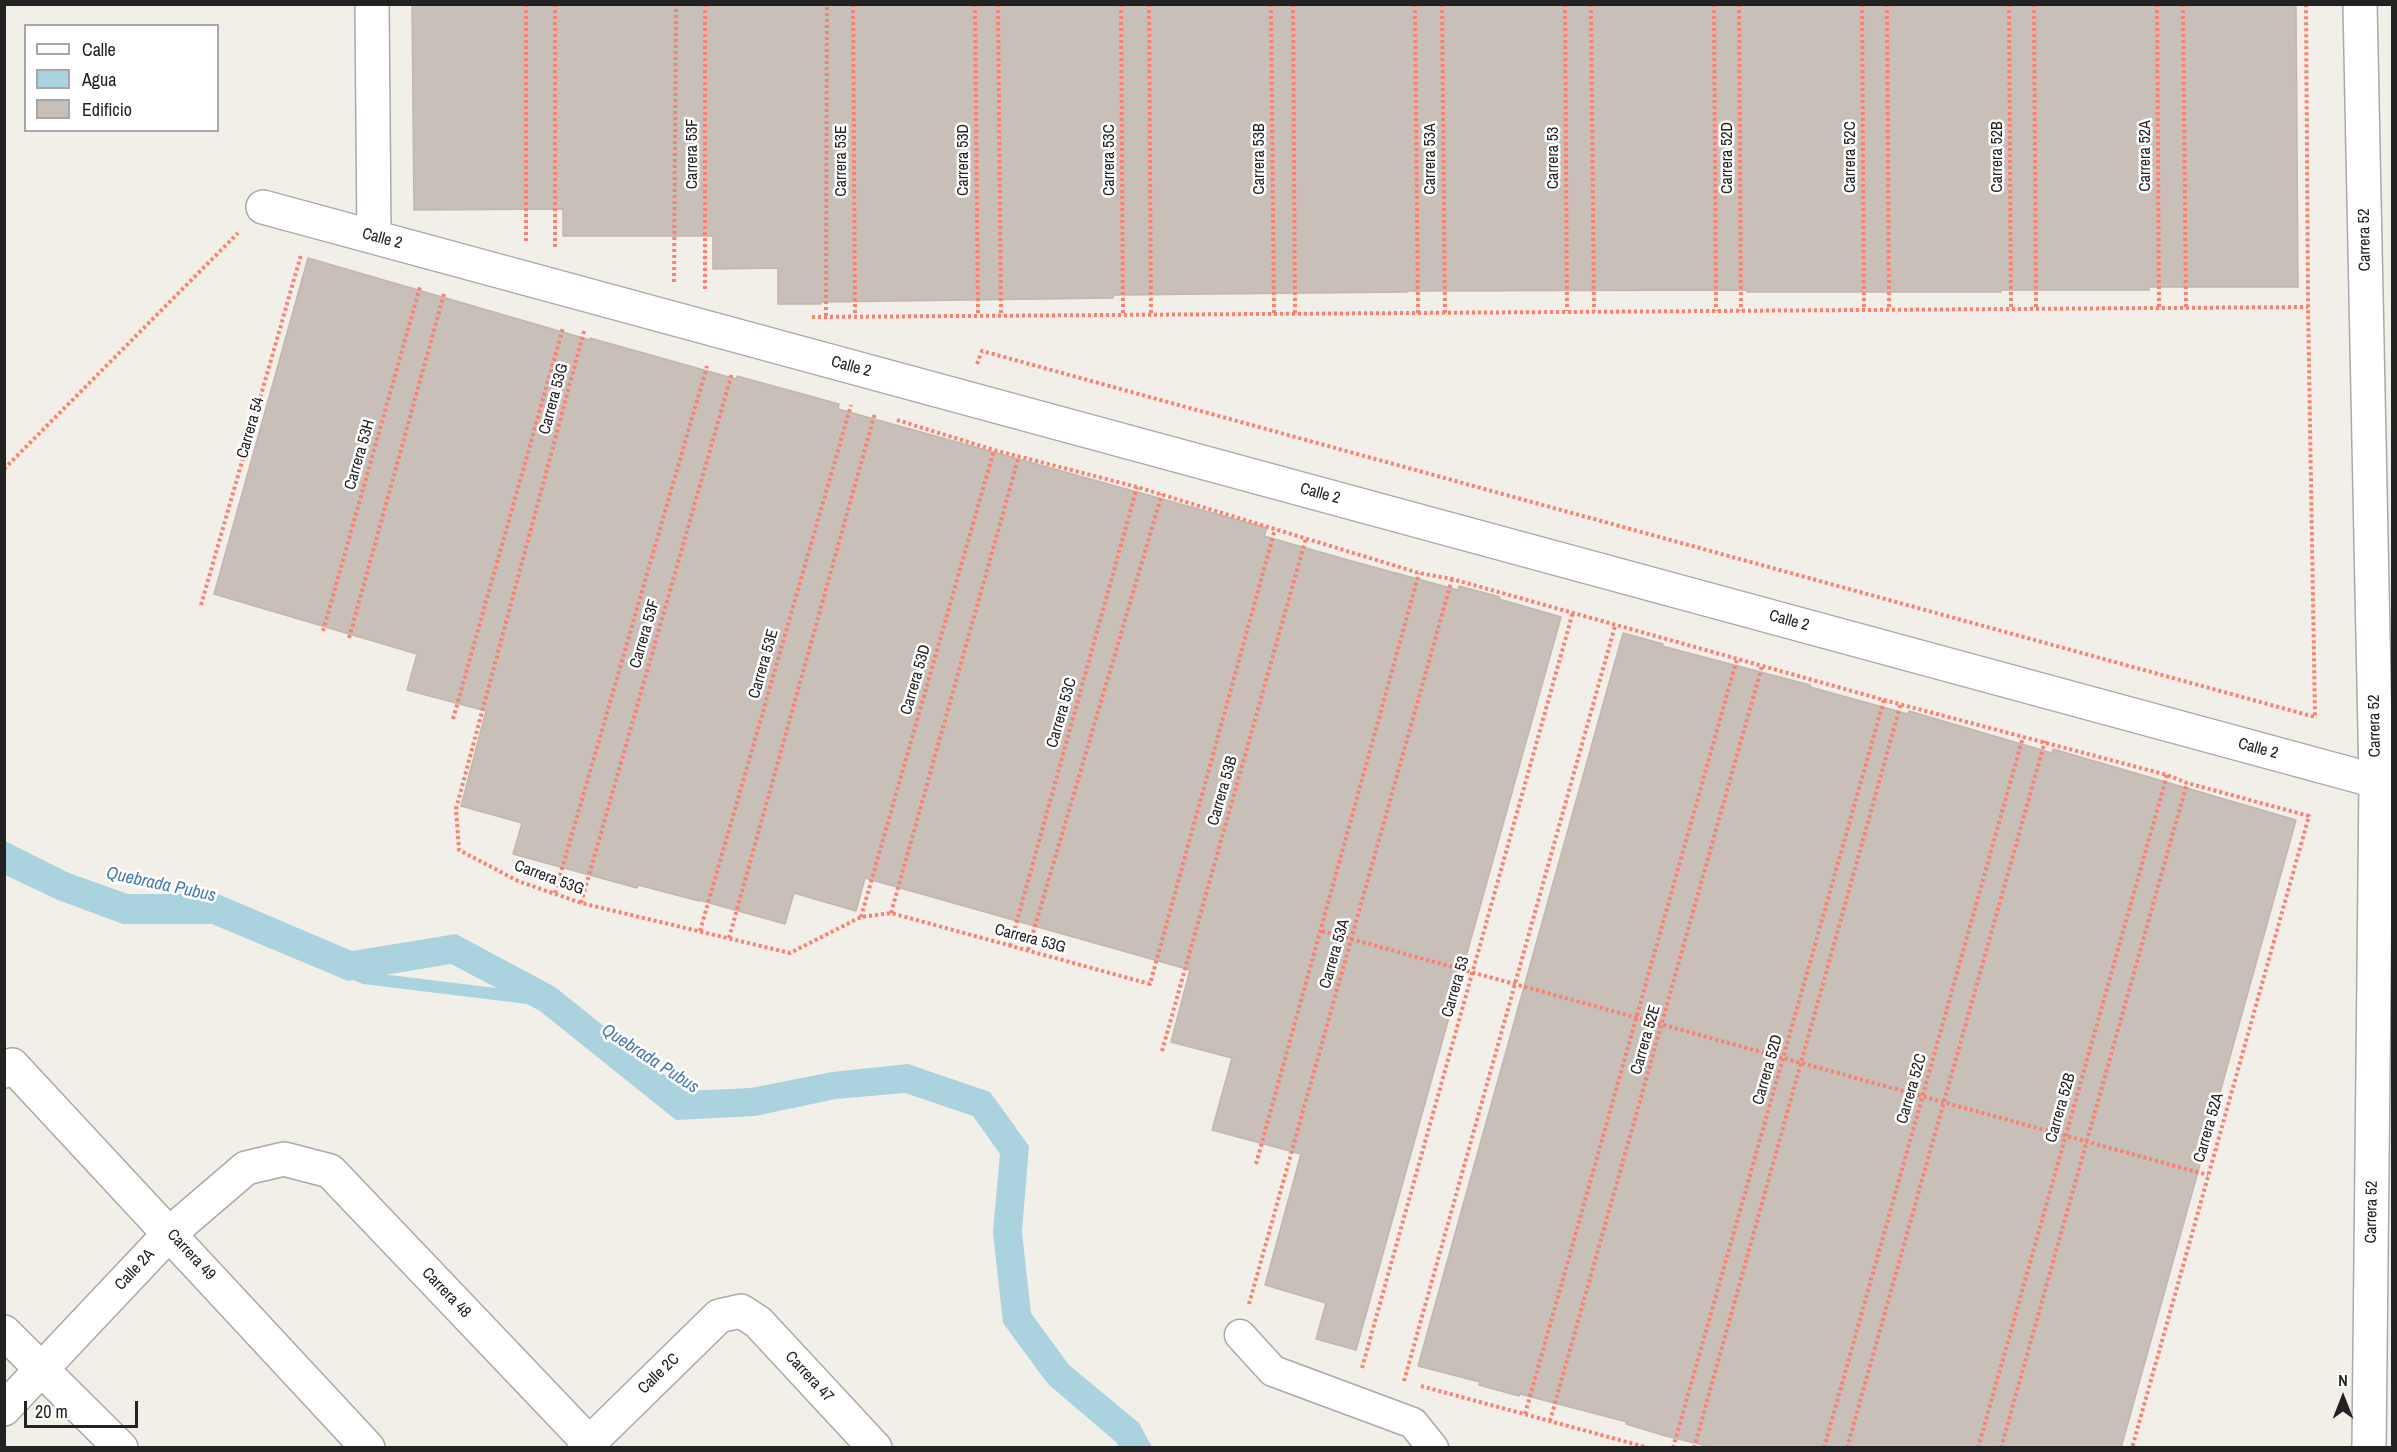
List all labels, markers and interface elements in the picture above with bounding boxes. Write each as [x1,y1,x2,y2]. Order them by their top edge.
legend [24,24,219,132]
text: Calle [82,37,116,62]
text: Agua [82,67,116,92]
text: Edificio [82,97,132,122]
street label: Carrera 53F [683,119,703,189]
street label: Carrera 52A [2136,120,2156,192]
street label: Carrera 52C [1841,121,1861,193]
street label: Carrera 52B [1988,121,2008,193]
street label: Carrera 52D [1718,122,1738,194]
street label: Carrera 53B [1250,123,1270,195]
street label: Carrera 53A [1421,123,1441,195]
street label: Carrera 53D [954,124,974,196]
street label: Carrera 53C [1100,124,1120,196]
street label: Carrera 53E [832,125,852,197]
street label: Carrera 53 [1544,127,1564,189]
street label: Carrera 52 [2355,208,2375,272]
street label: Calle 2 [360,224,404,254]
street label: Calle 2 [829,352,873,382]
street label: Carrera 53G [535,361,573,437]
street label: Carrera 54 [233,395,269,461]
street label: Carrera 53H [341,418,379,492]
street label: Calle 2 [1298,479,1342,509]
street label: Carrera 53F [626,597,664,671]
street label: Calle 2 [1767,606,1811,636]
street label: Carrera 53E [745,627,783,701]
street label: Carrera 53D [897,643,935,717]
street label: Carrera 53C [1043,676,1081,750]
street label: Carrera 52 [2365,694,2385,758]
street label: Calle 2 [2236,734,2280,764]
street label: Carrera 53B [1204,754,1242,828]
street label: Carrera 53G [511,857,587,899]
water label: Quebrada Pubus [104,863,218,907]
street label: Carrera 53A [1316,917,1354,991]
street label: Carrera 53G [992,920,1068,958]
street label: Carrera 53 [1438,954,1474,1020]
street label: Carrera 52E [1627,1003,1665,1077]
water label: Quebrada Pubus [597,1020,703,1098]
street label: Carrera 52D [1749,1033,1787,1107]
street label: Carrera 52C [1893,1052,1931,1126]
street label: Carrera 52B [2042,1071,2080,1145]
street label: Carrera 52A [2190,1091,2228,1165]
street label: Carrera 52 [2362,1180,2382,1244]
street label: Carrera 49 [163,1226,219,1284]
street label: Calle 2A [111,1245,159,1295]
street label: Carrera 48 [417,1264,475,1322]
street label: Carrera 47 [781,1348,837,1406]
street label: Calle 2C [634,1350,684,1398]
north arrow [2313,1368,2373,1428]
text: N [2338,1369,2348,1391]
scale bar [27,1389,141,1427]
text: 20 m [35,1399,68,1424]

